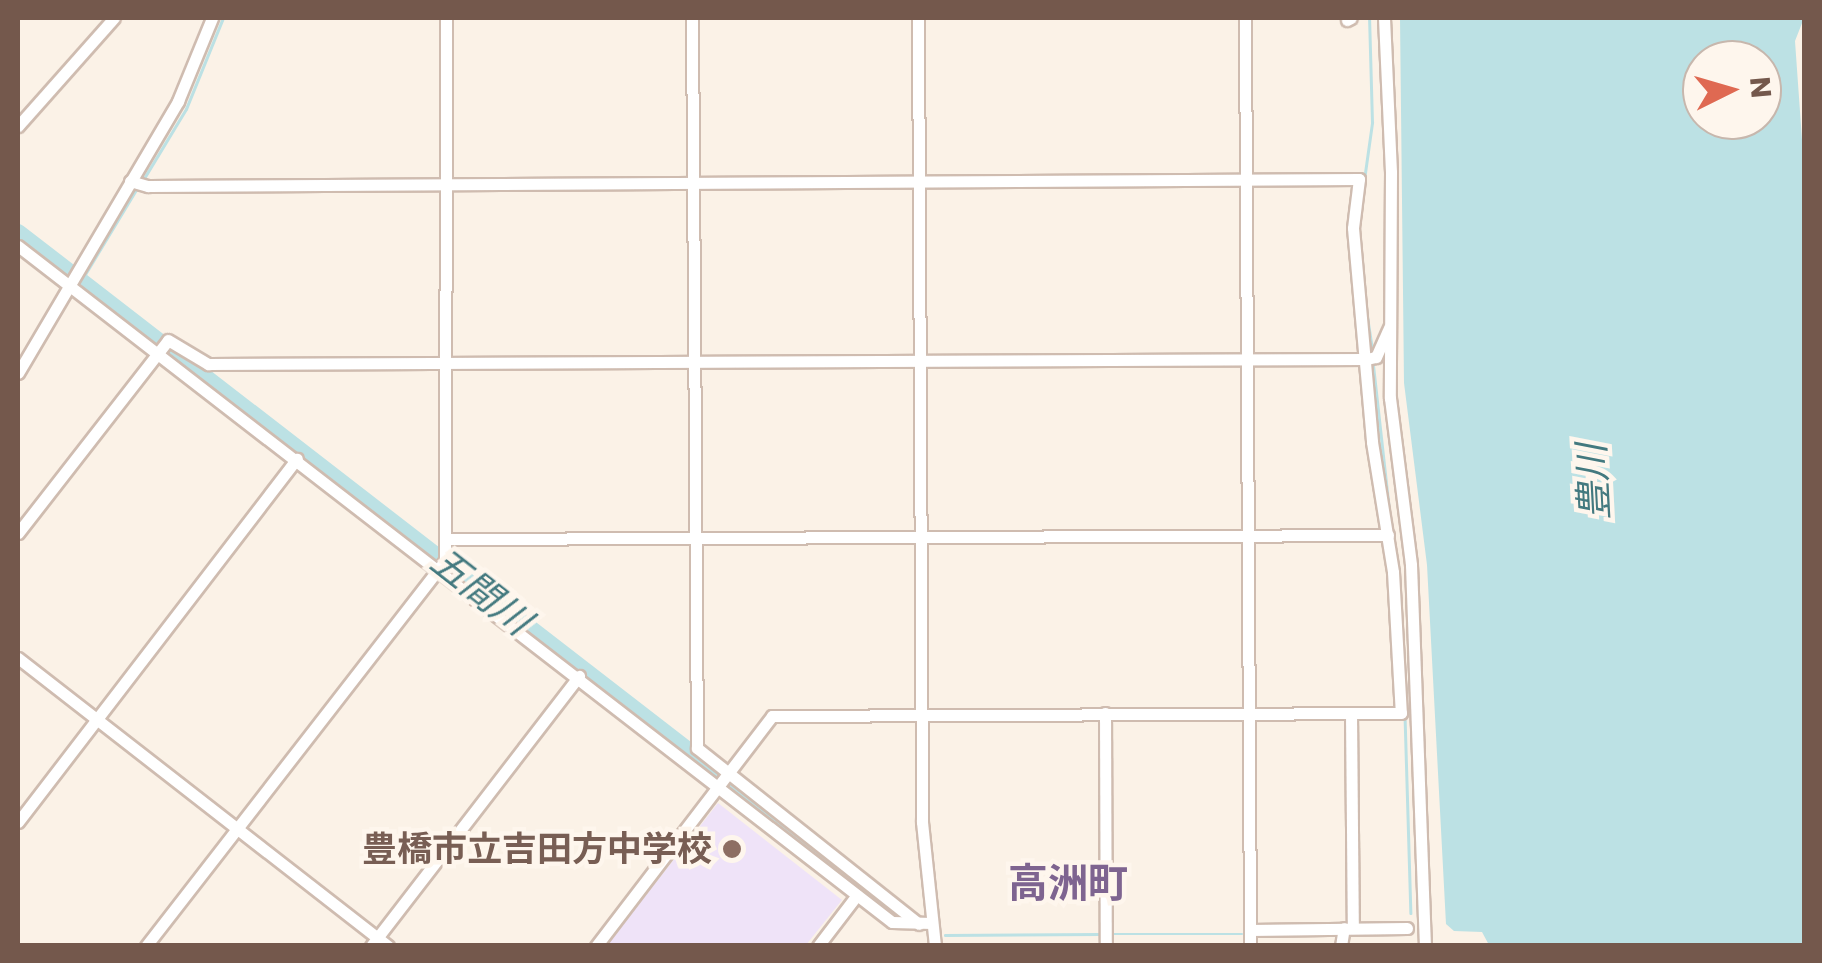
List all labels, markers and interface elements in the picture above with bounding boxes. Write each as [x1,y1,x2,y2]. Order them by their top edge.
north arrow [1682,40,1782,140]
text: N [1740,75,1781,100]
water label: 豊川 [1568,443,1618,521]
water label: 五間川 [422,538,540,644]
place label: 豊橋市立吉田方中学校 [362,828,712,870]
marker: 豊橋市立吉田方中学校 [721,838,743,860]
district label: 高洲町 [1008,859,1128,907]

